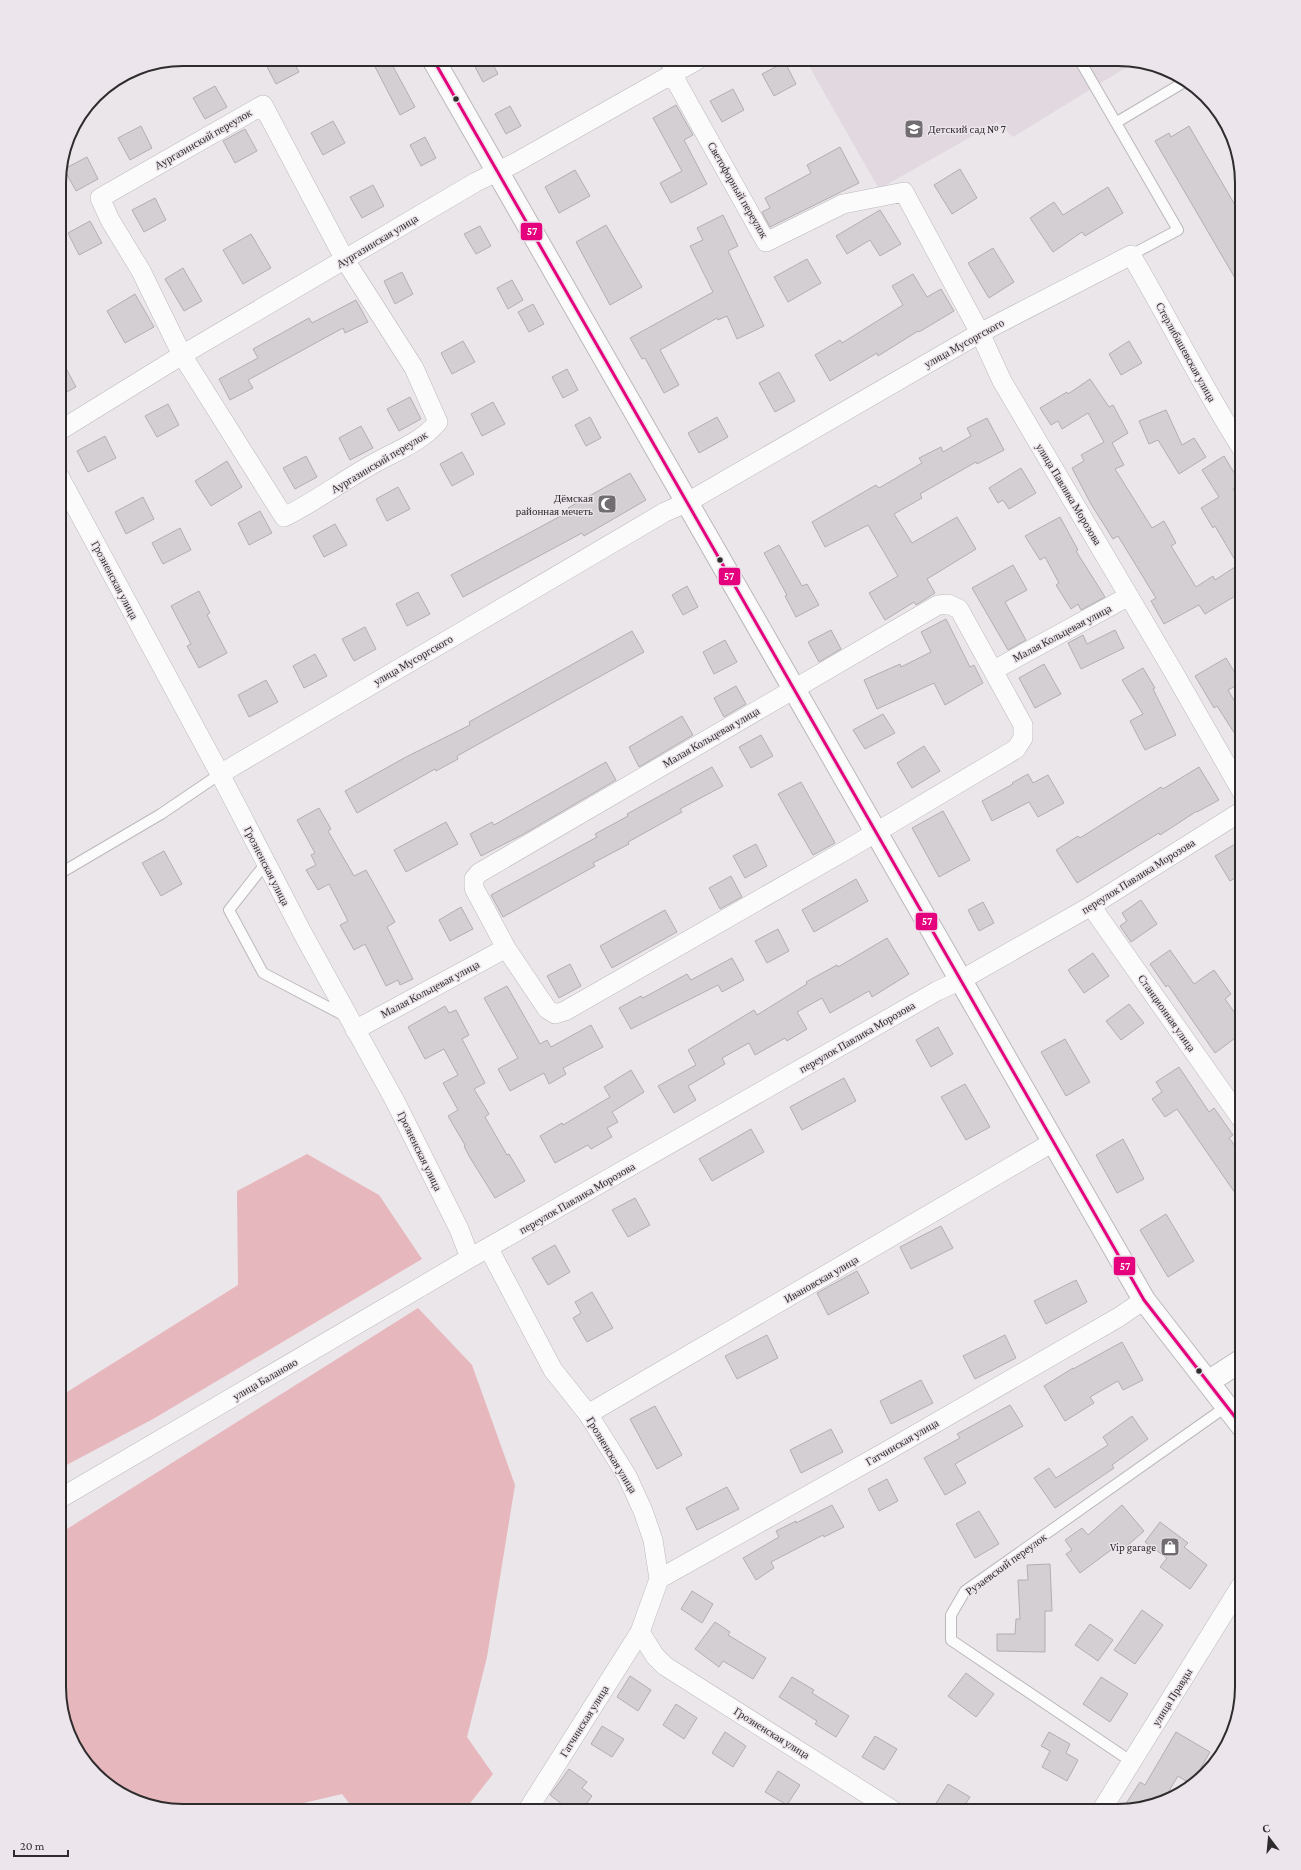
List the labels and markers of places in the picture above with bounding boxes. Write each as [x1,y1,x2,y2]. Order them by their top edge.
unlabelled marker [451,94,461,104]
school or university icon: Детский сад № 7 [903,118,925,140]
place label: Детский сад № 7 [928,123,1006,135]
place label: Дёмская районная мечеть [516,492,593,517]
mosque icon: Дёмская районная мечеть [596,493,618,515]
unlabelled marker [715,555,725,565]
unlabelled marker [1194,1366,1204,1376]
shop icon: Vip garage [1159,1536,1181,1558]
place label: Vip garage [1110,1541,1156,1554]

